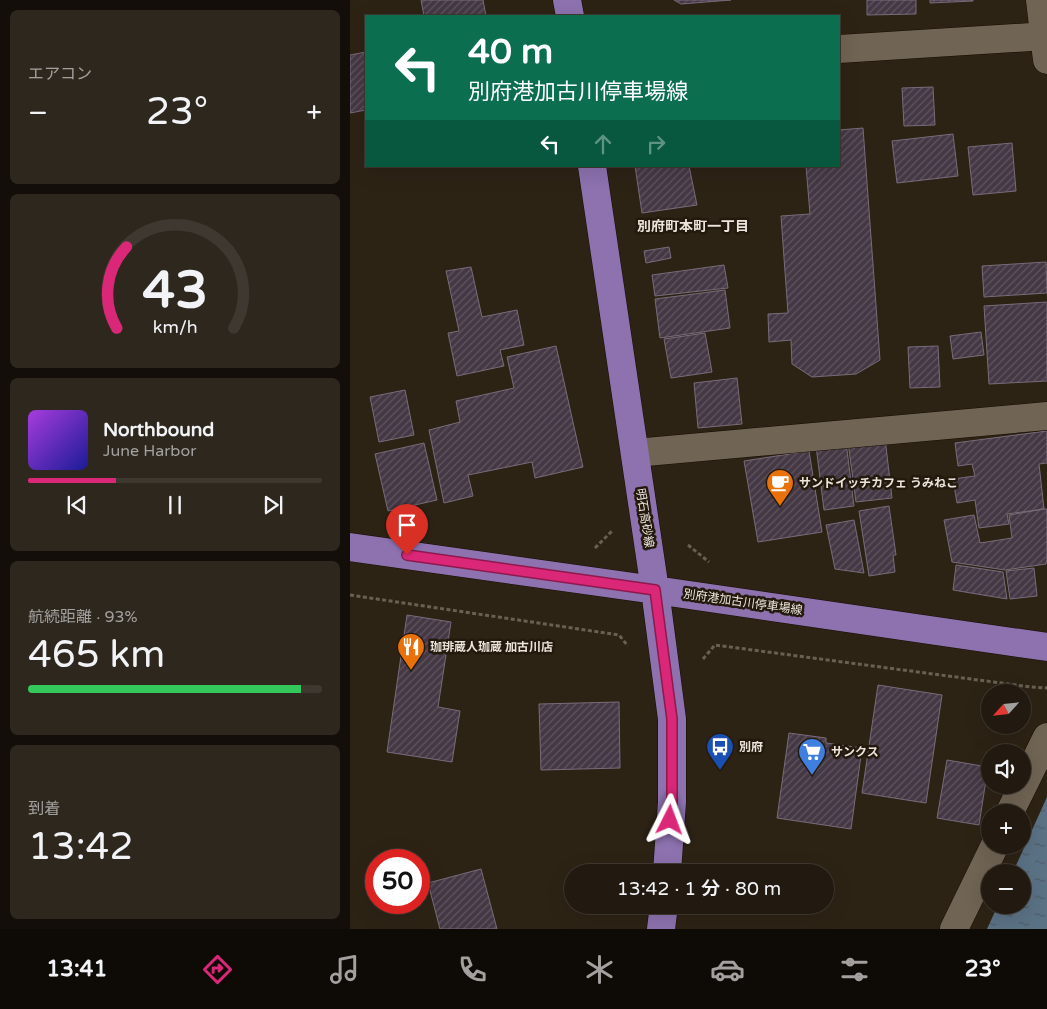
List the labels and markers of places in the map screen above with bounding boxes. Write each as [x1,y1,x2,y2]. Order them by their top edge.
cafe icon: サンドイッチカフェ うみねこ [765,468,795,507]
place label: サンドイッチカフェ うみねこ [799,476,958,490]
pin [386,504,428,555]
restaurant icon: 珈琲蔵人珈蔵 加古川店 [396,632,426,671]
place label: 珈琲蔵人珈蔵 加古川店 [430,640,553,654]
bus stop icon: 別府 [705,732,735,771]
supermarket icon: サンクス [797,737,827,776]
place label: 別府 [739,740,763,754]
place label: サンクス [831,745,879,759]

